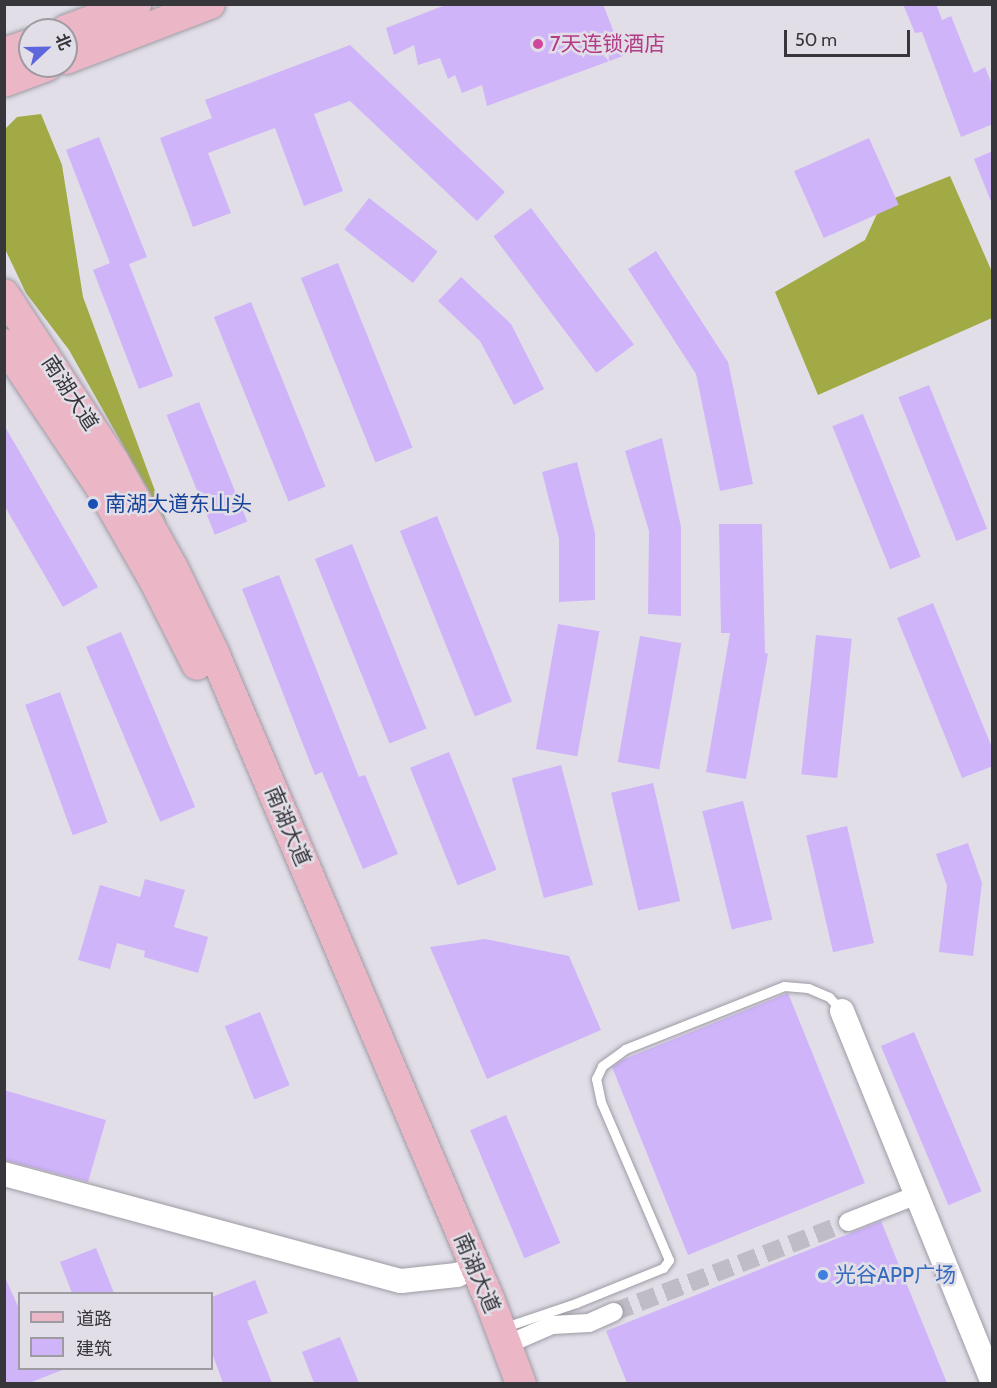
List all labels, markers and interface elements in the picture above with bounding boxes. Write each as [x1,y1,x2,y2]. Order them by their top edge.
north arrow [18,18,78,78]
scale bar [787,18,913,56]
text: 50 m [795,29,837,51]
text: 北 [51,31,75,53]
place label: 7天连锁酒店 [550,31,666,57]
marker: 7天连锁酒店 [531,37,545,51]
street label: 南湖大道 [37,351,103,435]
place label: 南湖大道东山头 [105,491,252,517]
marker: 南湖大道东山头 [86,497,100,511]
street label: 南湖大道 [260,782,316,870]
street label: 南湖大道 [449,1229,505,1317]
place label: 光谷APP广场 [835,1262,956,1288]
marker: 光谷APP广场 [816,1268,830,1282]
legend [18,1292,213,1370]
text: 道路 [76,1308,112,1330]
text: 建筑 [76,1338,112,1360]

